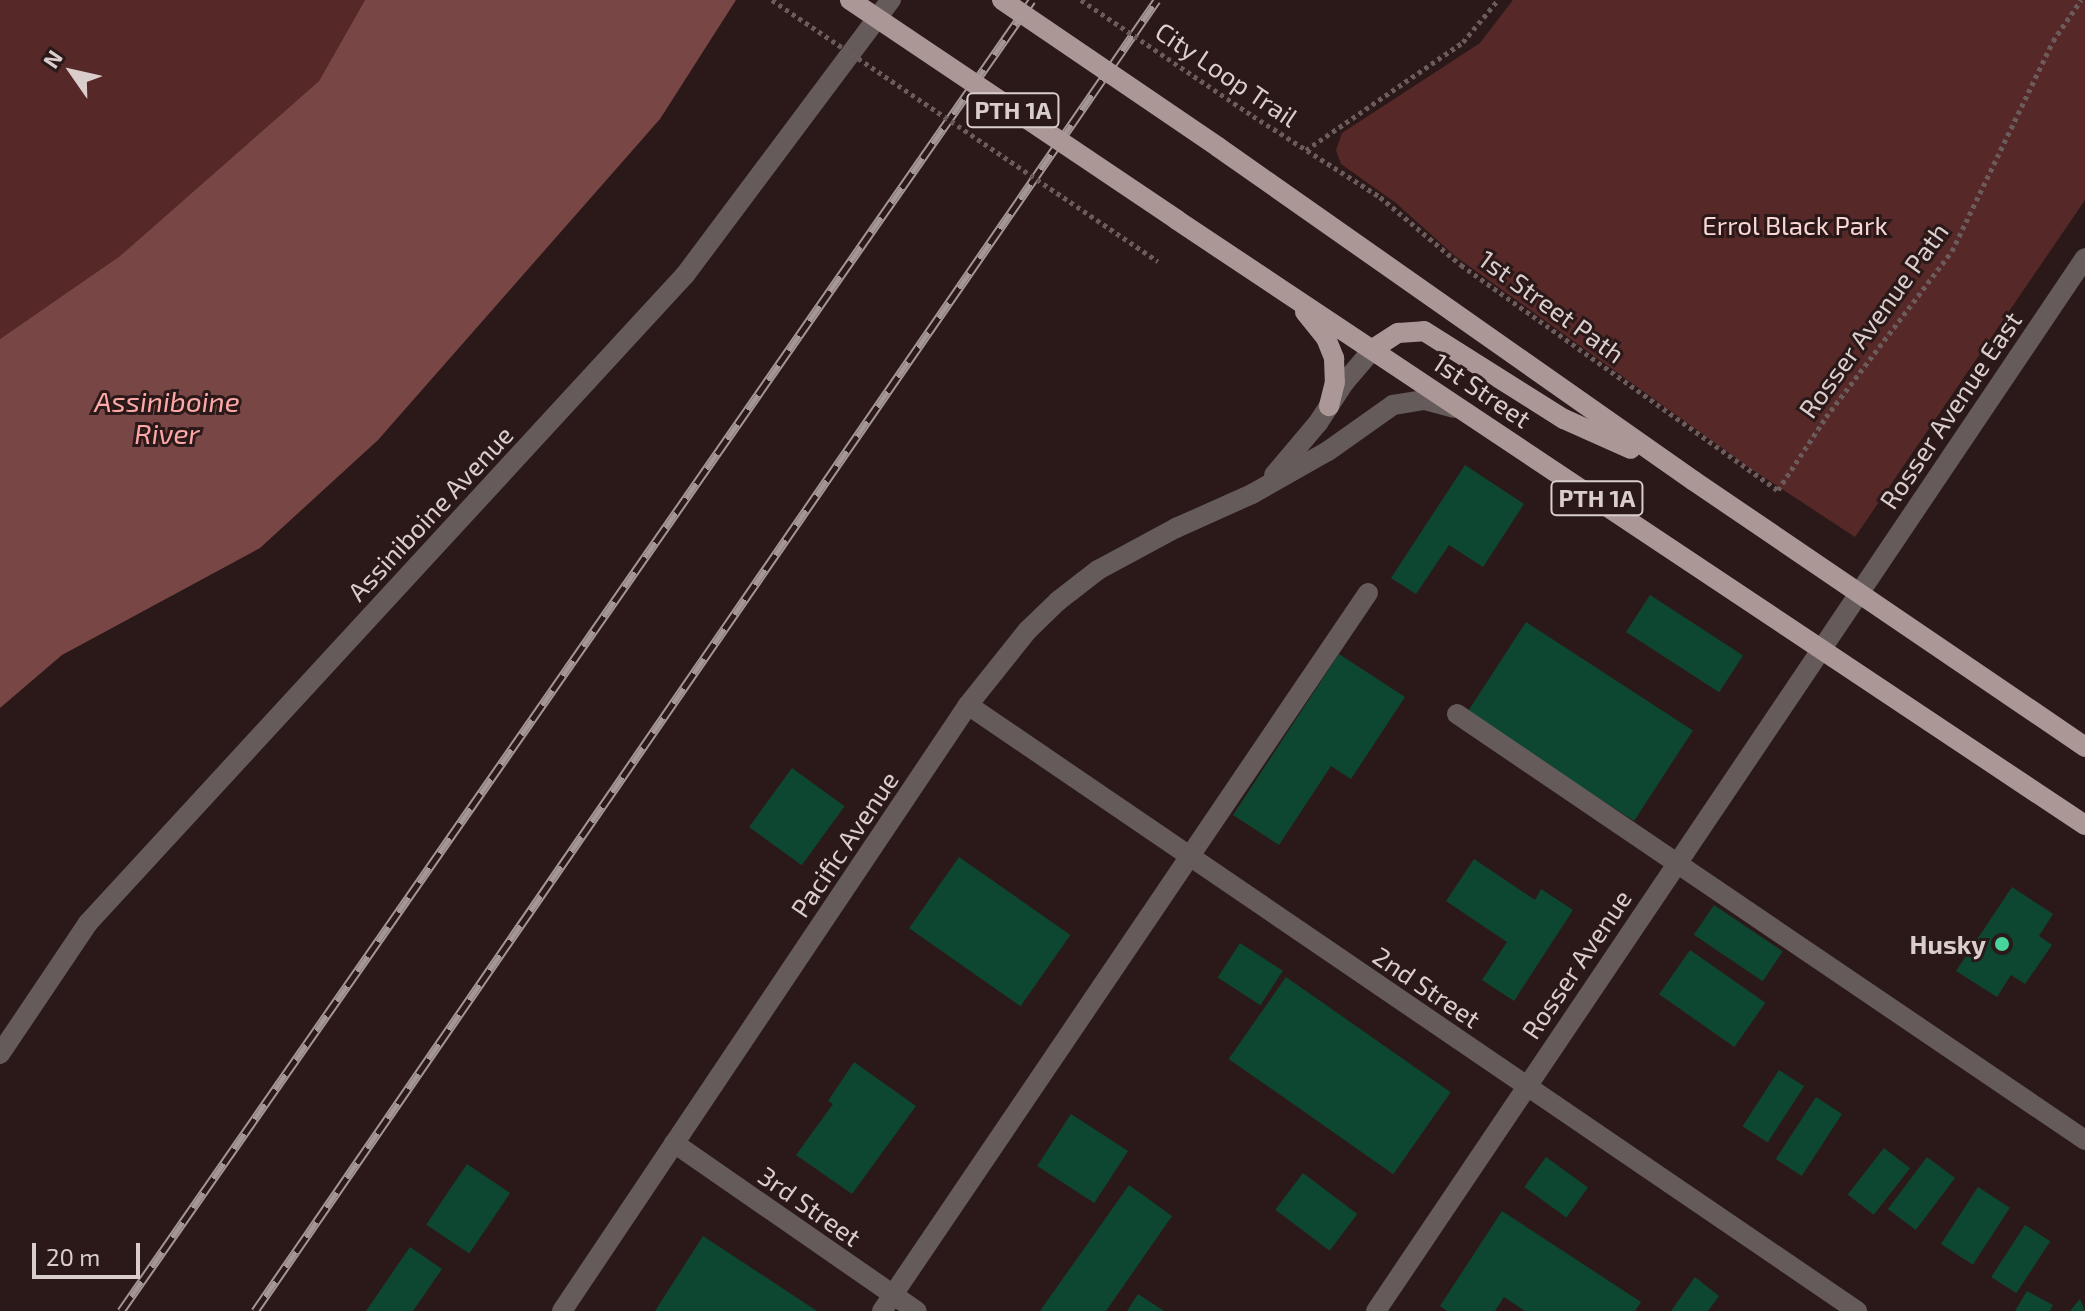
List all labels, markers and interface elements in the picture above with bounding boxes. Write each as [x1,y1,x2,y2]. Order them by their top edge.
street label: City Loop Trail [1149,15,1305,133]
north arrow [32,32,112,112]
text: N [37,45,67,72]
road number: PTH 1A [965,90,1061,130]
park label: Errol Black Park [1702,209,1888,241]
street label: Rosser Avenue Path [1791,216,1955,424]
street label: 1st Street Path [1473,243,1631,369]
street label: Rosser Avenue East [1872,305,2028,515]
street label: 1st Street [1427,346,1537,434]
water label: Assiniboine River [94,384,240,450]
street label: Assiniboine Avenue [341,419,519,607]
road number: PTH 1A [1549,478,1645,518]
street label: Pacific Avenue [784,765,904,923]
street label: Rosser Avenue [1514,883,1638,1045]
place label: Husky [1910,928,1986,960]
marker: Husky [1993,935,2011,953]
street label: 2nd Street [1367,940,1487,1034]
street label: 3rd Street [753,1160,867,1252]
scale bar [36,1227,144,1277]
text: 20 m [46,1242,100,1271]

